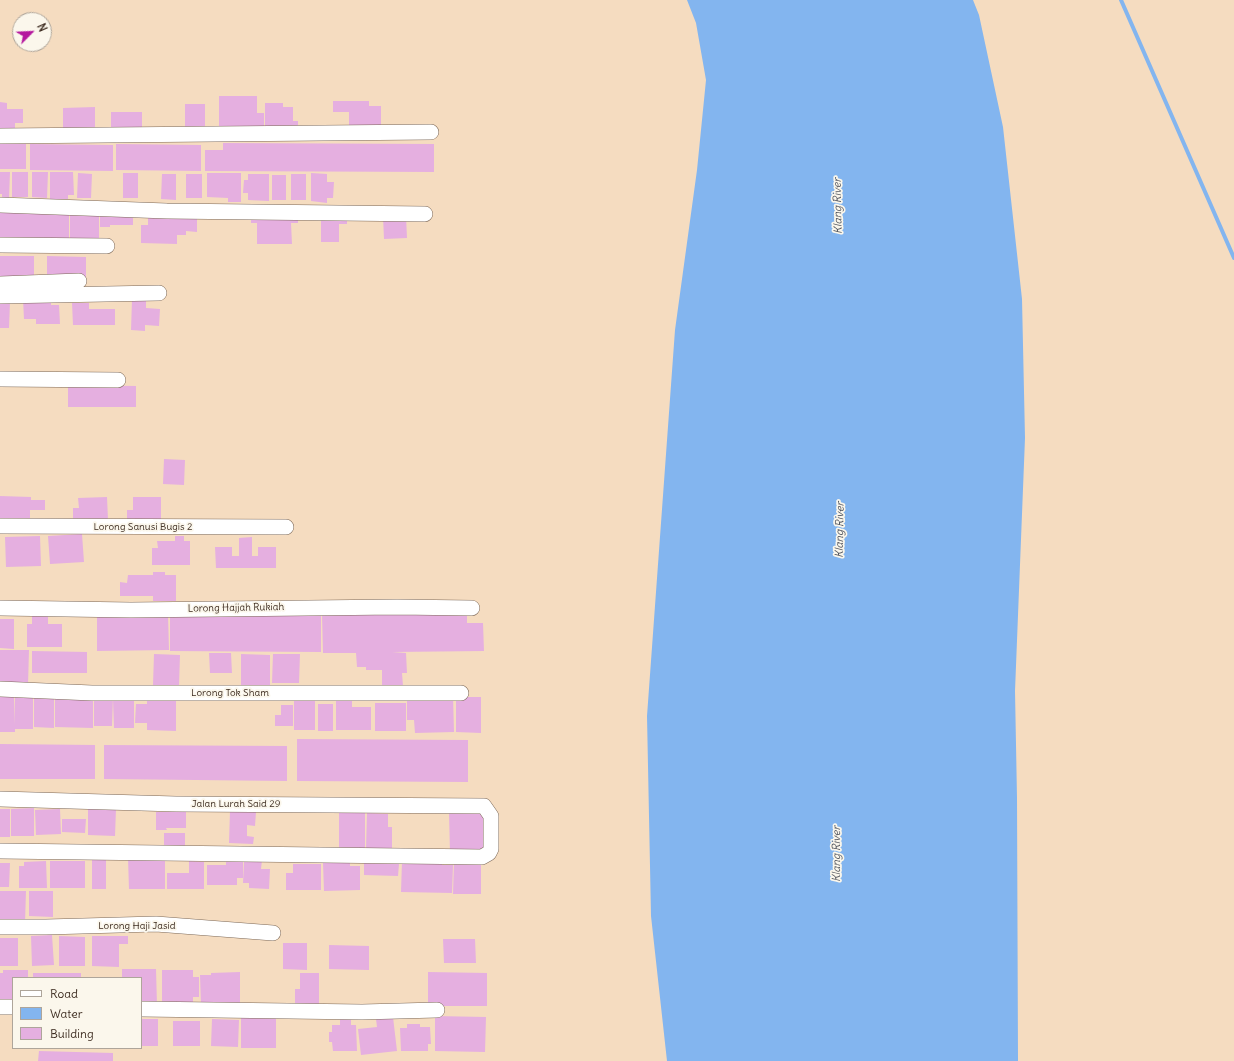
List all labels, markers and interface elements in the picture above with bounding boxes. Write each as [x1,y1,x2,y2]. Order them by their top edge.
north arrow [12,12,52,52]
text: N [34,21,50,34]
water label: Klang River [831,178,845,234]
water label: Klang River [833,502,847,558]
street label: Lorong Sanusi Bugis 2 [94,521,192,533]
street label: Lorong Hajjah Rukiah [188,601,284,615]
street label: Lorong Tok Sham [191,687,269,699]
street label: Jalan Lurah Said 29 [192,798,280,810]
water label: Klang River [830,826,844,882]
street label: Lorong Haji Jasid [98,920,176,932]
legend [12,977,142,1049]
text: Road [50,986,78,1001]
text: Water [50,1006,83,1021]
text: Building [50,1026,94,1041]

